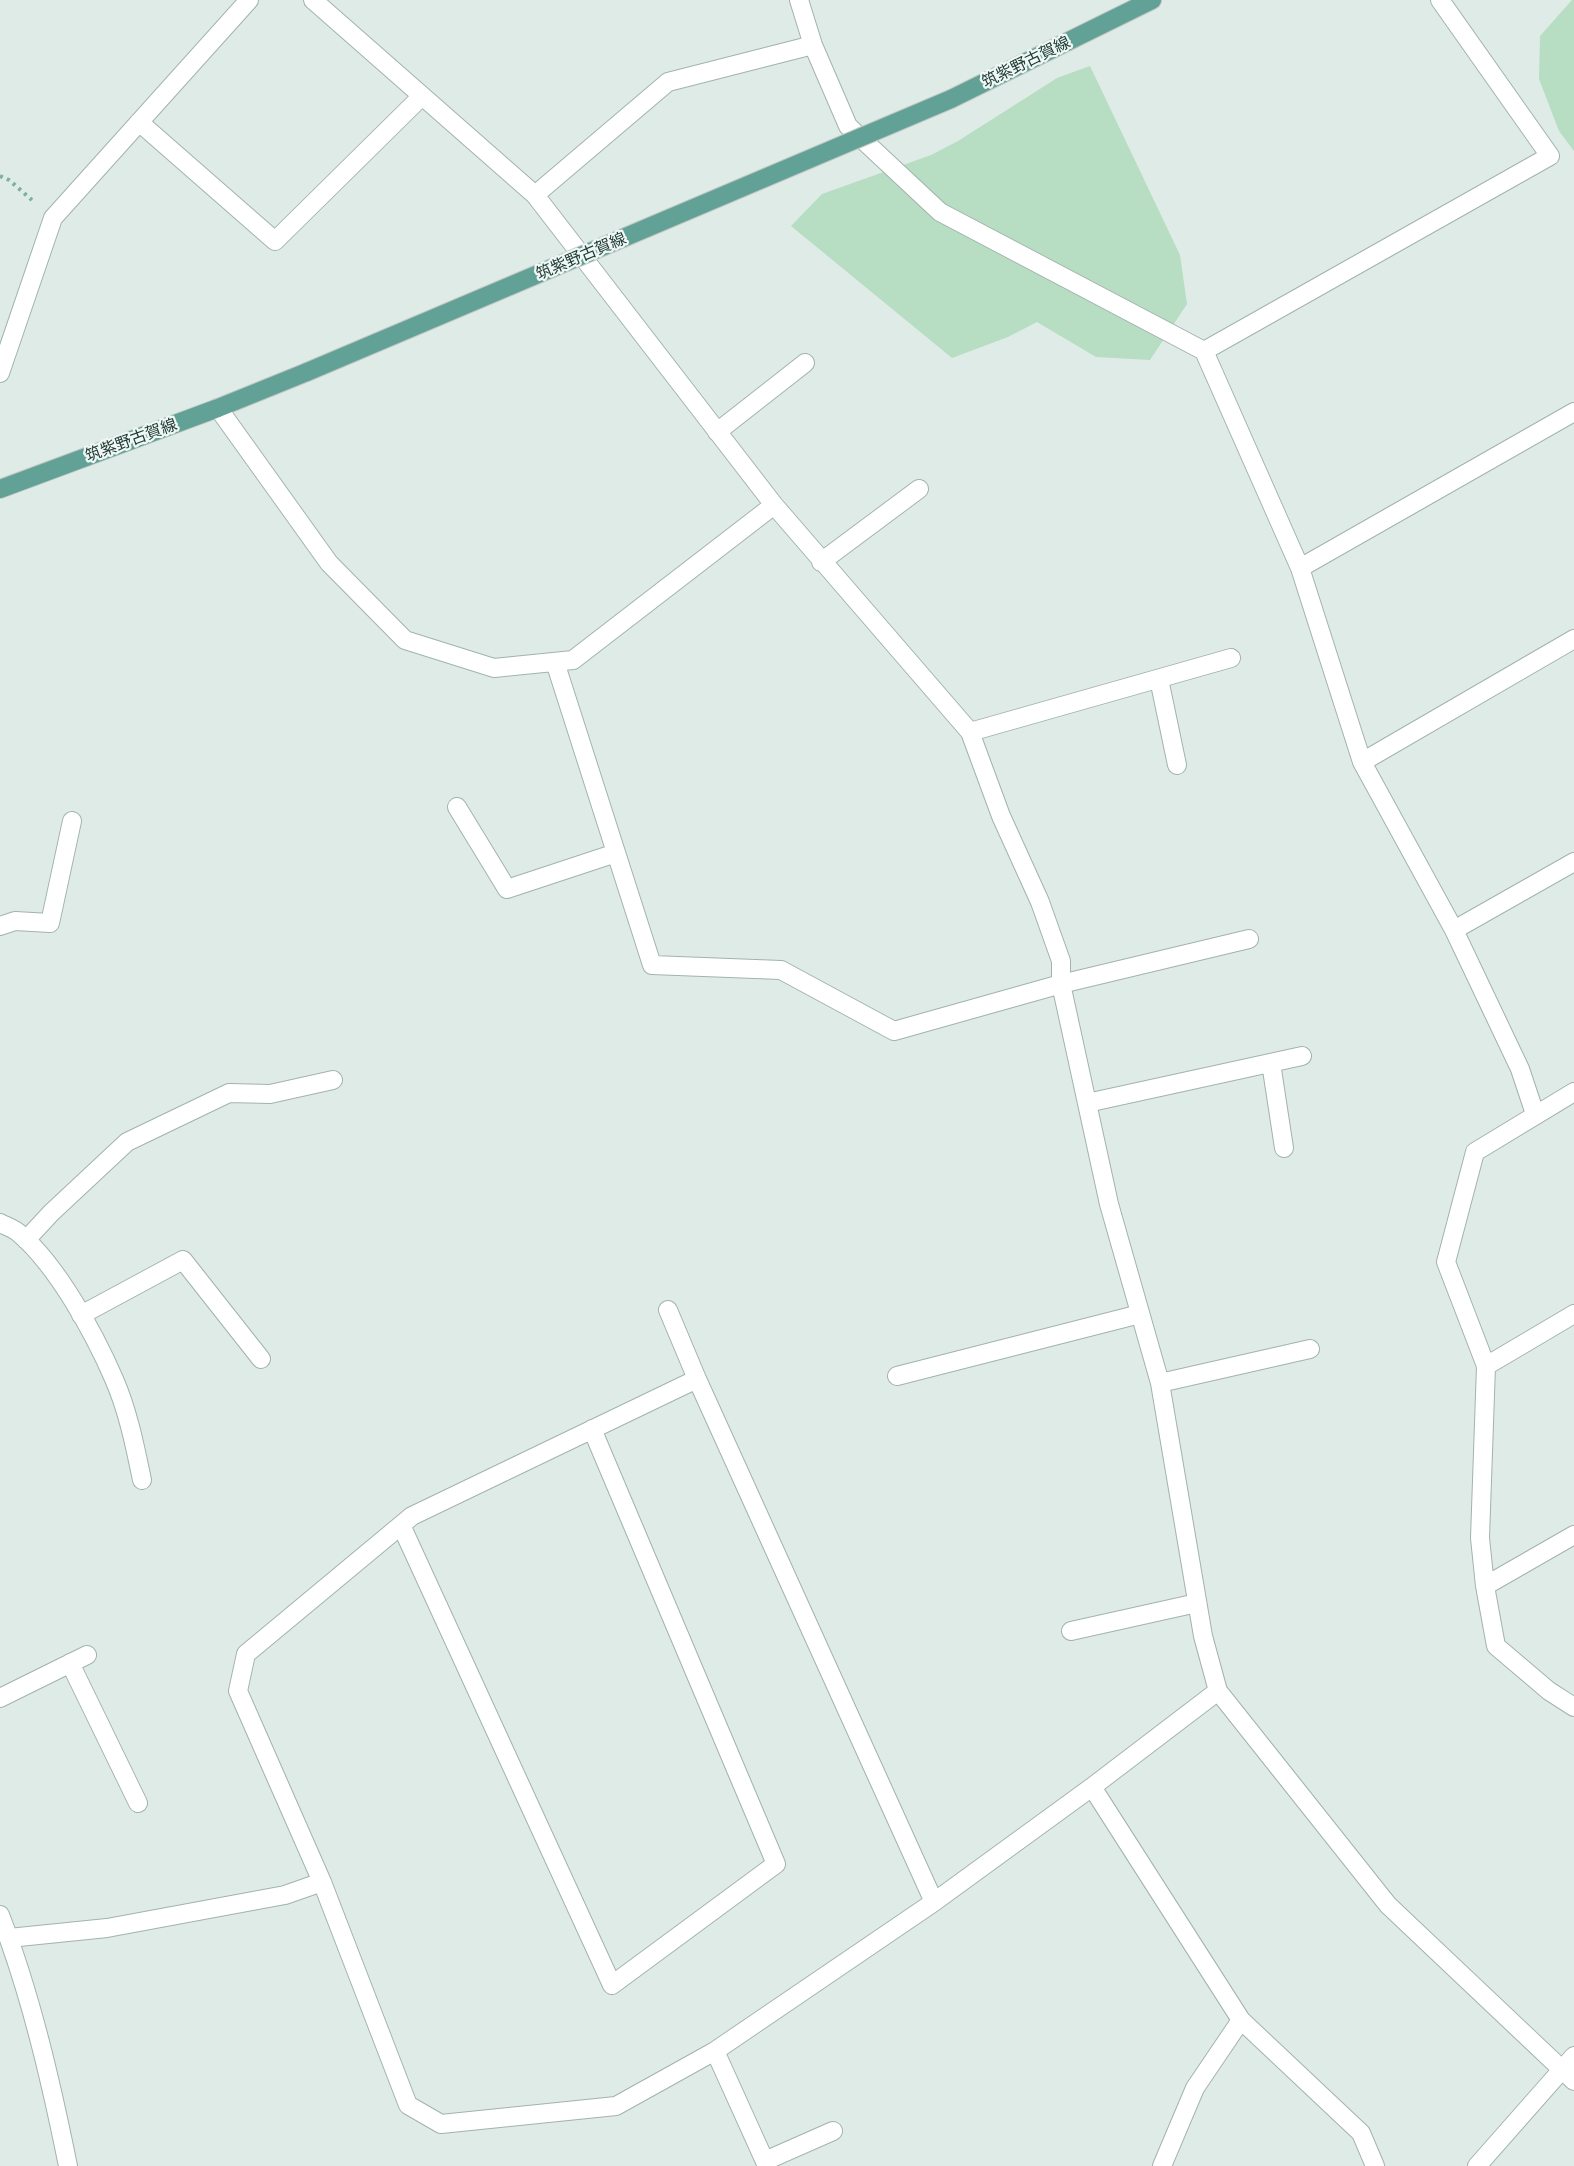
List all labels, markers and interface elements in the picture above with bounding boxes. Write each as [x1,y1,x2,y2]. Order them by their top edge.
street label: 筑紫野古賀線 [979,32,1073,92]
street label: 筑紫野古賀線 [533,228,629,284]
street label: 筑紫野古賀線 [83,415,179,465]

